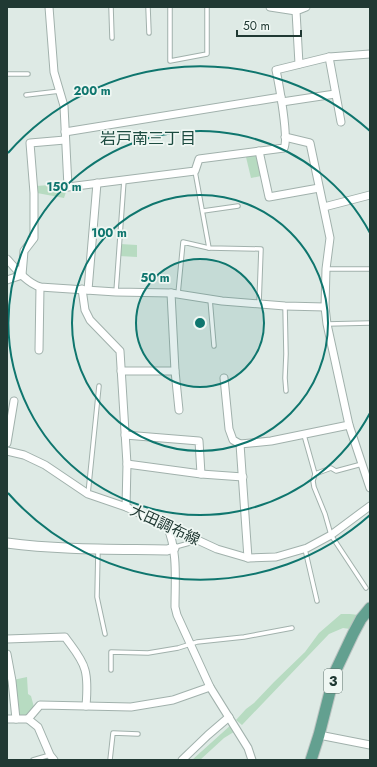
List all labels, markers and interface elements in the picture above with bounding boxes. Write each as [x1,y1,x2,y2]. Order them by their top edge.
scale bar [237,12,301,38]
text: 50 m [243,17,270,35]
text: 200 m [73,82,111,100]
district label: 岩戸南三丁目 [100,127,196,150]
text: 150 m [46,178,82,196]
text: 100 m [91,224,127,242]
text: 50 m [140,269,170,287]
centre of rings [193,316,207,330]
street label: 大田調布線 [126,499,204,551]
road number: 3 [324,669,342,693]

